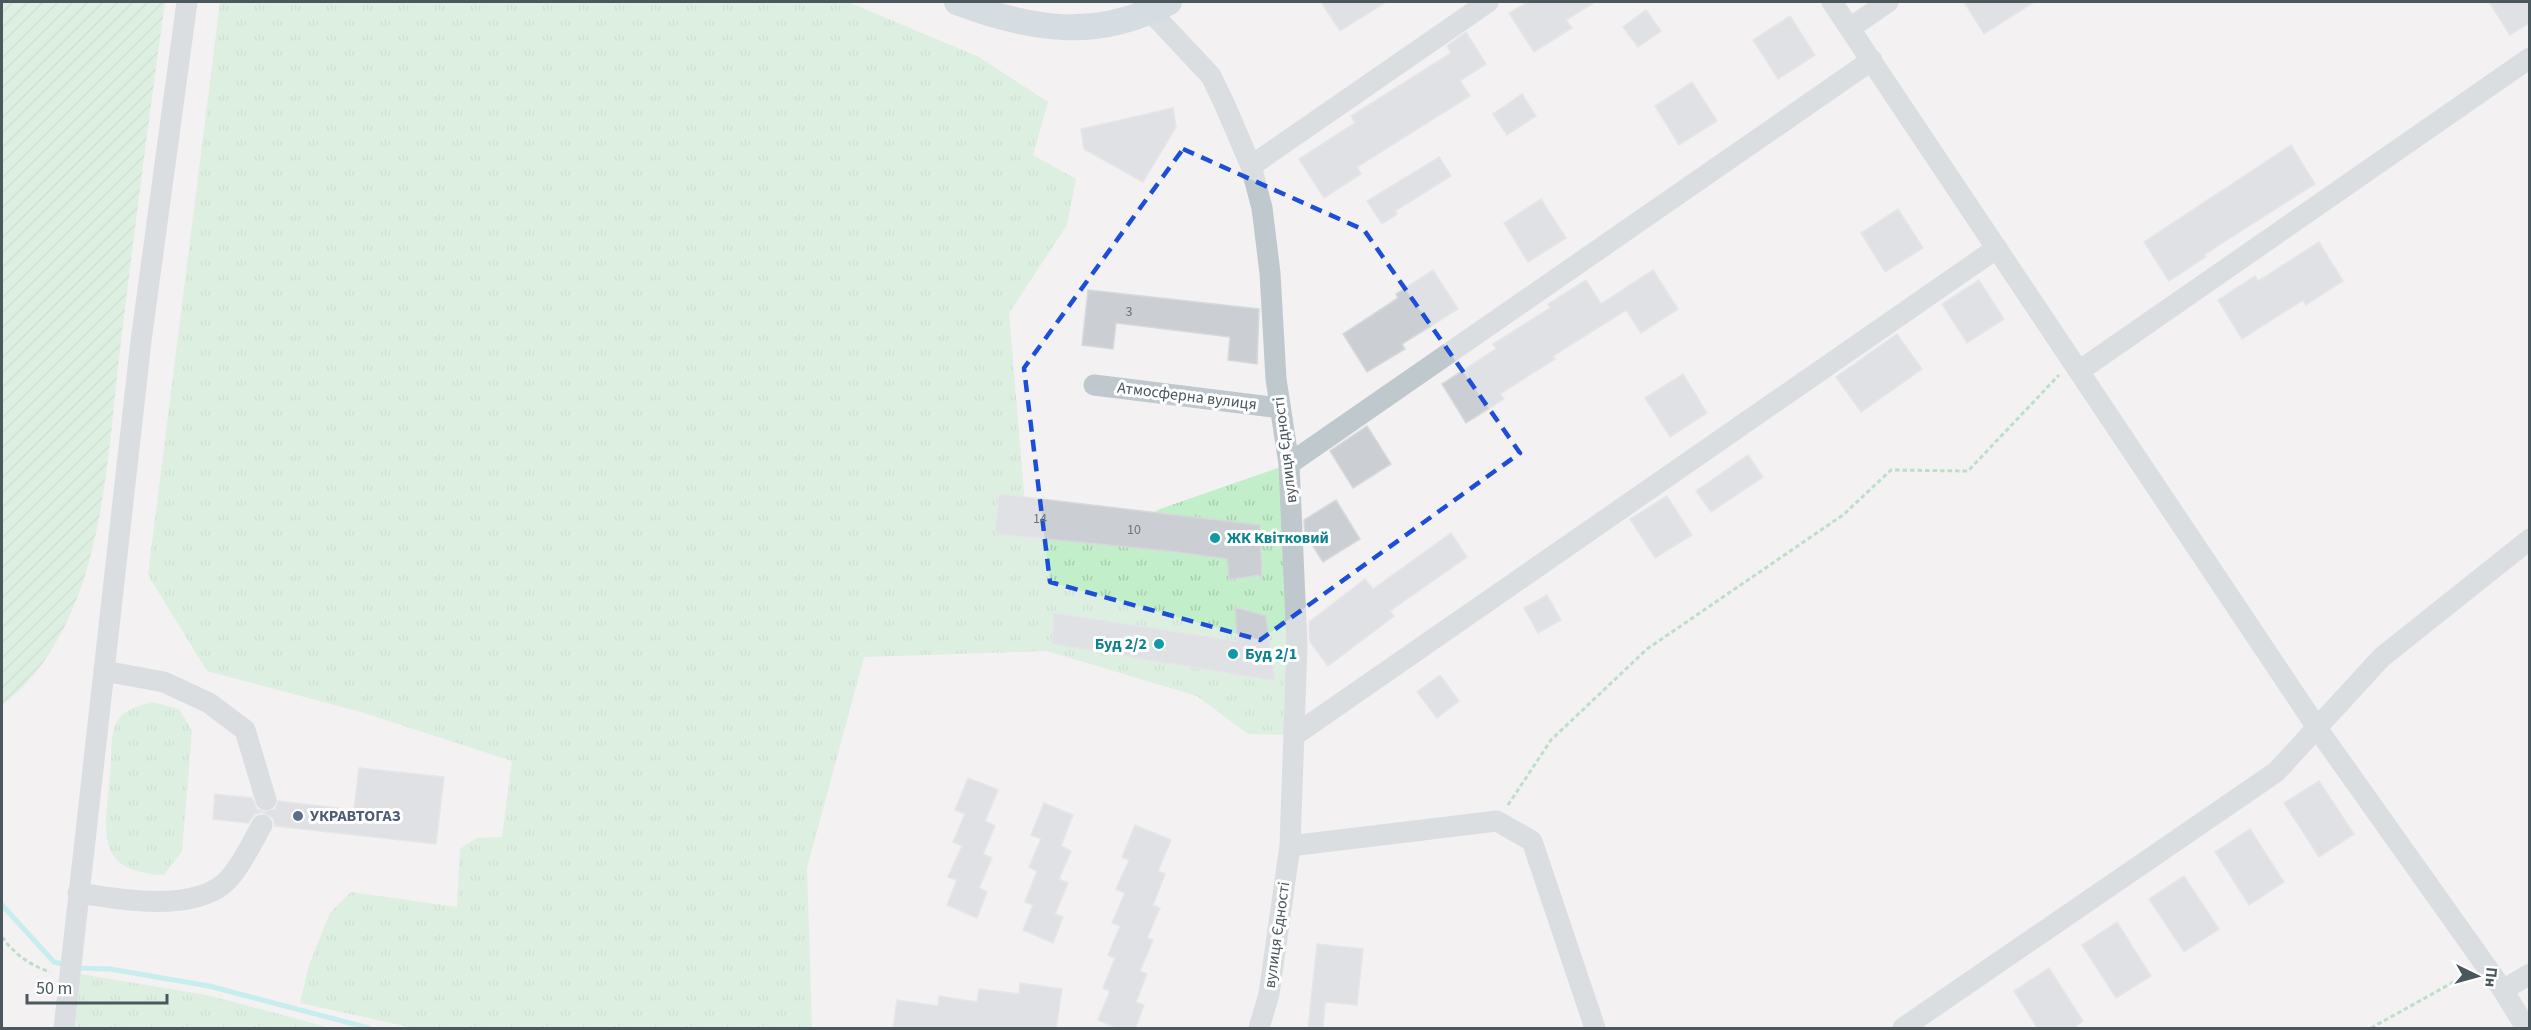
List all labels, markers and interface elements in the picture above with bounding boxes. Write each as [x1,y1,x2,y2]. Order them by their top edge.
house number: 3 [1126,302,1133,322]
street label: Атмосферна вулиця [1116,377,1258,415]
street label: вулиця Єдності [1268,396,1302,504]
house number: 14 [1033,509,1047,529]
house number: 10 [1127,520,1141,540]
place label: ЖК Квітковий [1227,527,1329,549]
marker: ЖК Квітковий [1208,531,1222,545]
place label: Буд 2/2 [1095,633,1147,655]
marker: Буд 2/2 [1152,637,1166,651]
place label: Буд 2/1 [1245,643,1297,665]
marker: Буд 2/1 [1226,647,1240,661]
place label: УКРАВТОГАЗ [310,805,401,827]
marker: УКРАВТОГАЗ [291,809,305,823]
street label: вулиця Єдності [1259,880,1295,990]
north arrow [2447,946,2507,1006]
text: Пн [2479,966,2503,988]
scale bar [27,967,166,1005]
text: 50 m [36,976,72,1001]

